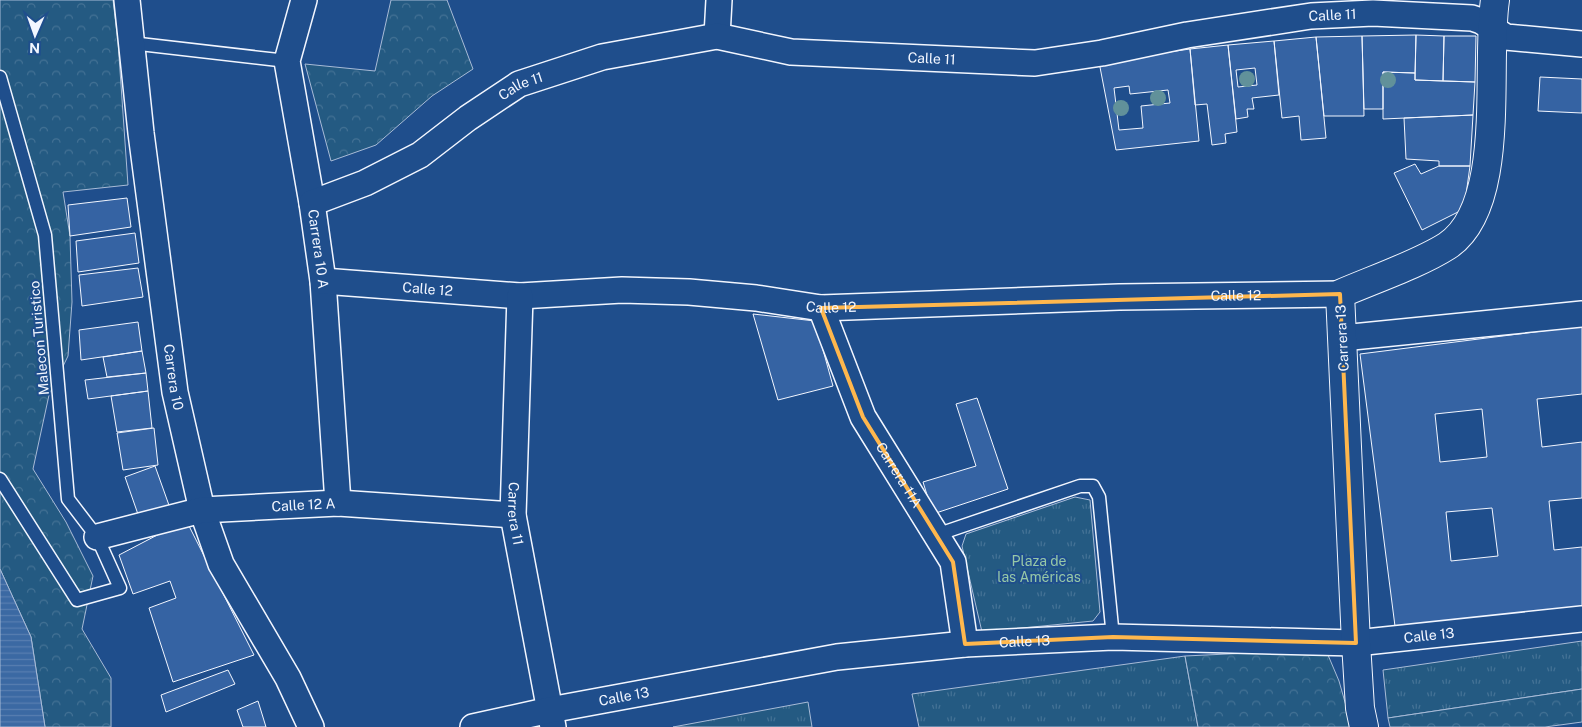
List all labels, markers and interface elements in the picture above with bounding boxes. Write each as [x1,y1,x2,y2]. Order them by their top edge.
street label: Calle 11 [1308,6,1357,24]
north arrow [10,10,60,60]
text: N [29,40,40,56]
street label: Calle 11 [907,49,956,67]
street label: Calle 11 [495,69,545,104]
street label: Carrera 10 A [305,208,332,289]
street label: Calle 12 [402,279,454,299]
street label: Malecon Turistico [26,280,52,396]
street label: Calle 12 [1211,287,1261,304]
street label: Calle 12 [805,298,857,316]
street label: Carrera 13 [1332,304,1352,372]
street label: Carrera 10 [161,343,187,412]
street label: Carrera 11A [873,439,925,511]
street label: Carrera 11 [505,482,527,547]
street label: Calle 12 A [271,495,336,514]
park label: Plaza de las Américas [997,553,1081,585]
street label: Calle 13 [1403,625,1455,646]
street label: Calle 13 [999,632,1051,650]
street label: Calle 13 [597,684,651,709]

